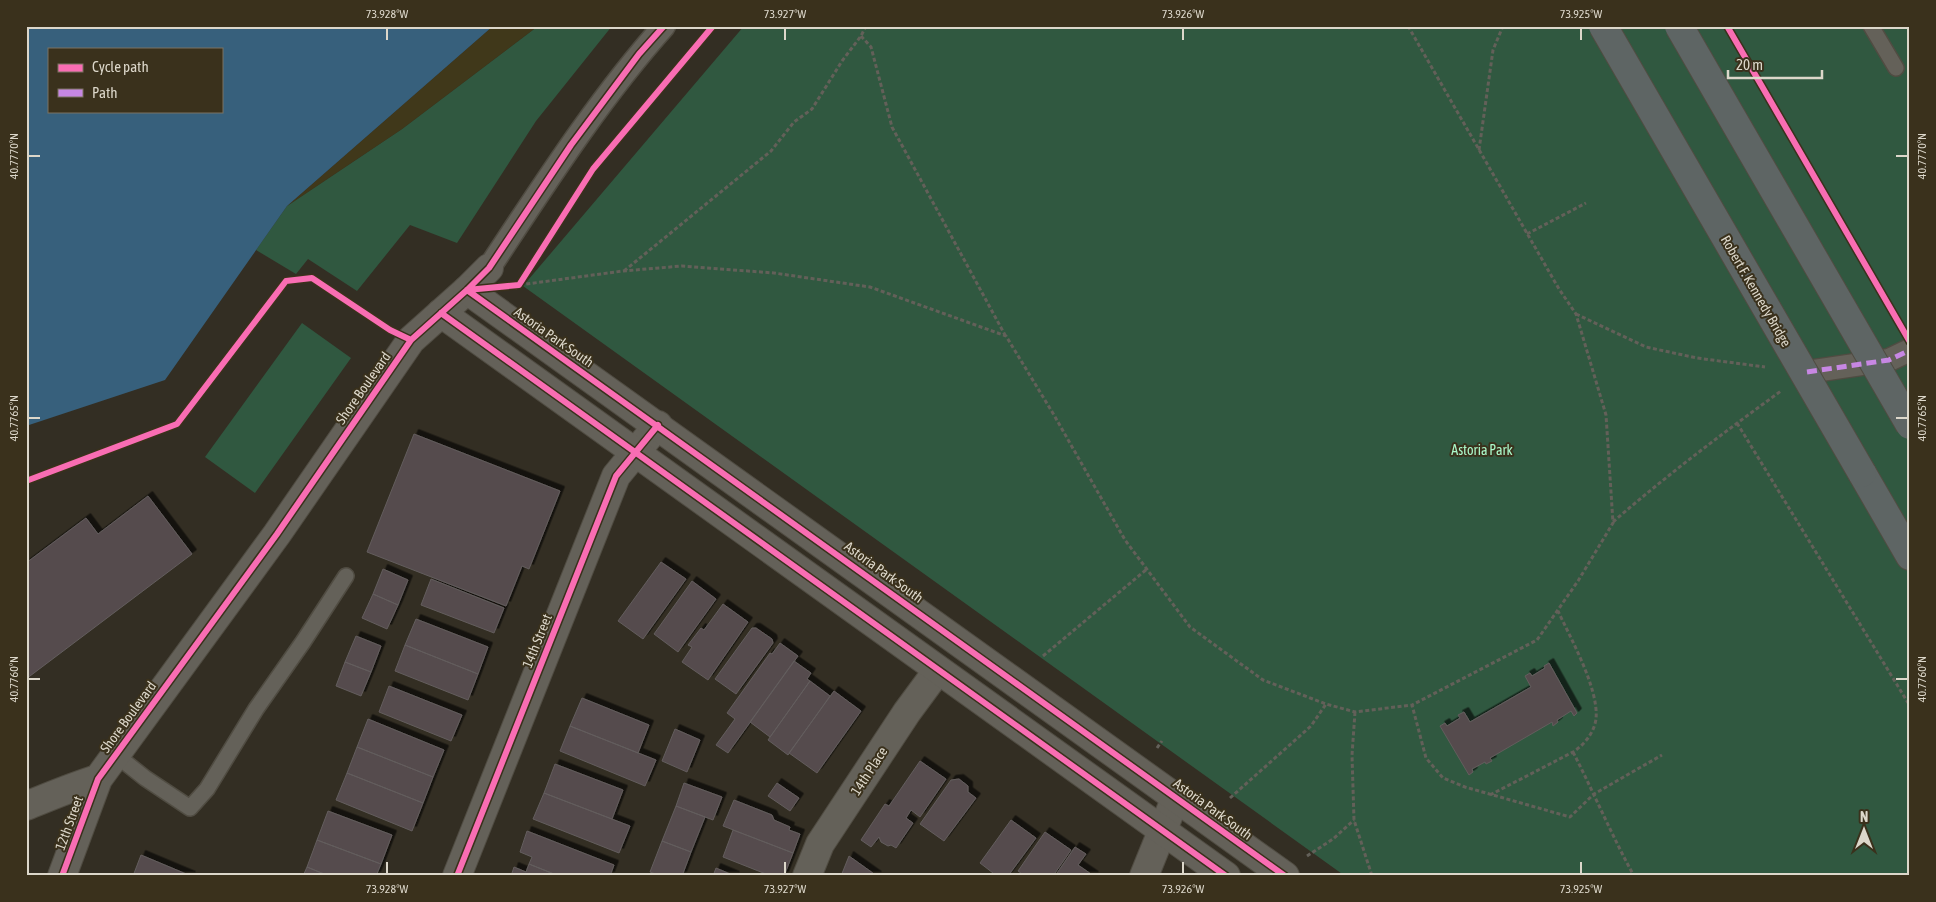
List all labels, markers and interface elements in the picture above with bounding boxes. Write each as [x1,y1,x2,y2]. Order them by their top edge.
text: 73.928°W [366,7,408,21]
text: 73.927°W [764,7,806,21]
text: 73.926°W [1162,7,1204,21]
text: 73.925°W [1560,7,1602,21]
legend [48,48,222,112]
scale bar [1728,48,1822,80]
text: 20 m [1736,56,1763,73]
text: Cycle path [92,58,149,75]
text: Path [92,84,118,101]
text: 40.7770°N [7,133,21,179]
text: 40.7770°N [1915,133,1929,179]
street label: Robert F. Kennedy Bridge [1718,233,1794,349]
street label: Astoria Park South [511,304,597,370]
street label: Shore Boulevard [332,349,394,427]
text: 40.7765°N [7,395,21,441]
text: 40.7765°N [1915,395,1929,441]
park label: Astoria Park [1451,442,1513,458]
street label: Astoria Park South [842,538,926,606]
street label: 14th Street [519,612,555,670]
text: 40.7760°N [7,656,21,702]
text: 40.7760°N [1915,656,1929,702]
street label: Shore Boulevard [97,678,159,756]
street label: 14th Place [847,744,891,798]
street label: Astoria Park South [1171,775,1255,843]
street label: 12th Street [52,794,86,852]
north arrow [1838,804,1888,854]
text: N [1860,809,1868,825]
text: 73.928°W [366,882,408,896]
text: 73.927°W [764,882,806,896]
text: 73.926°W [1162,882,1204,896]
text: 73.925°W [1560,882,1602,896]

